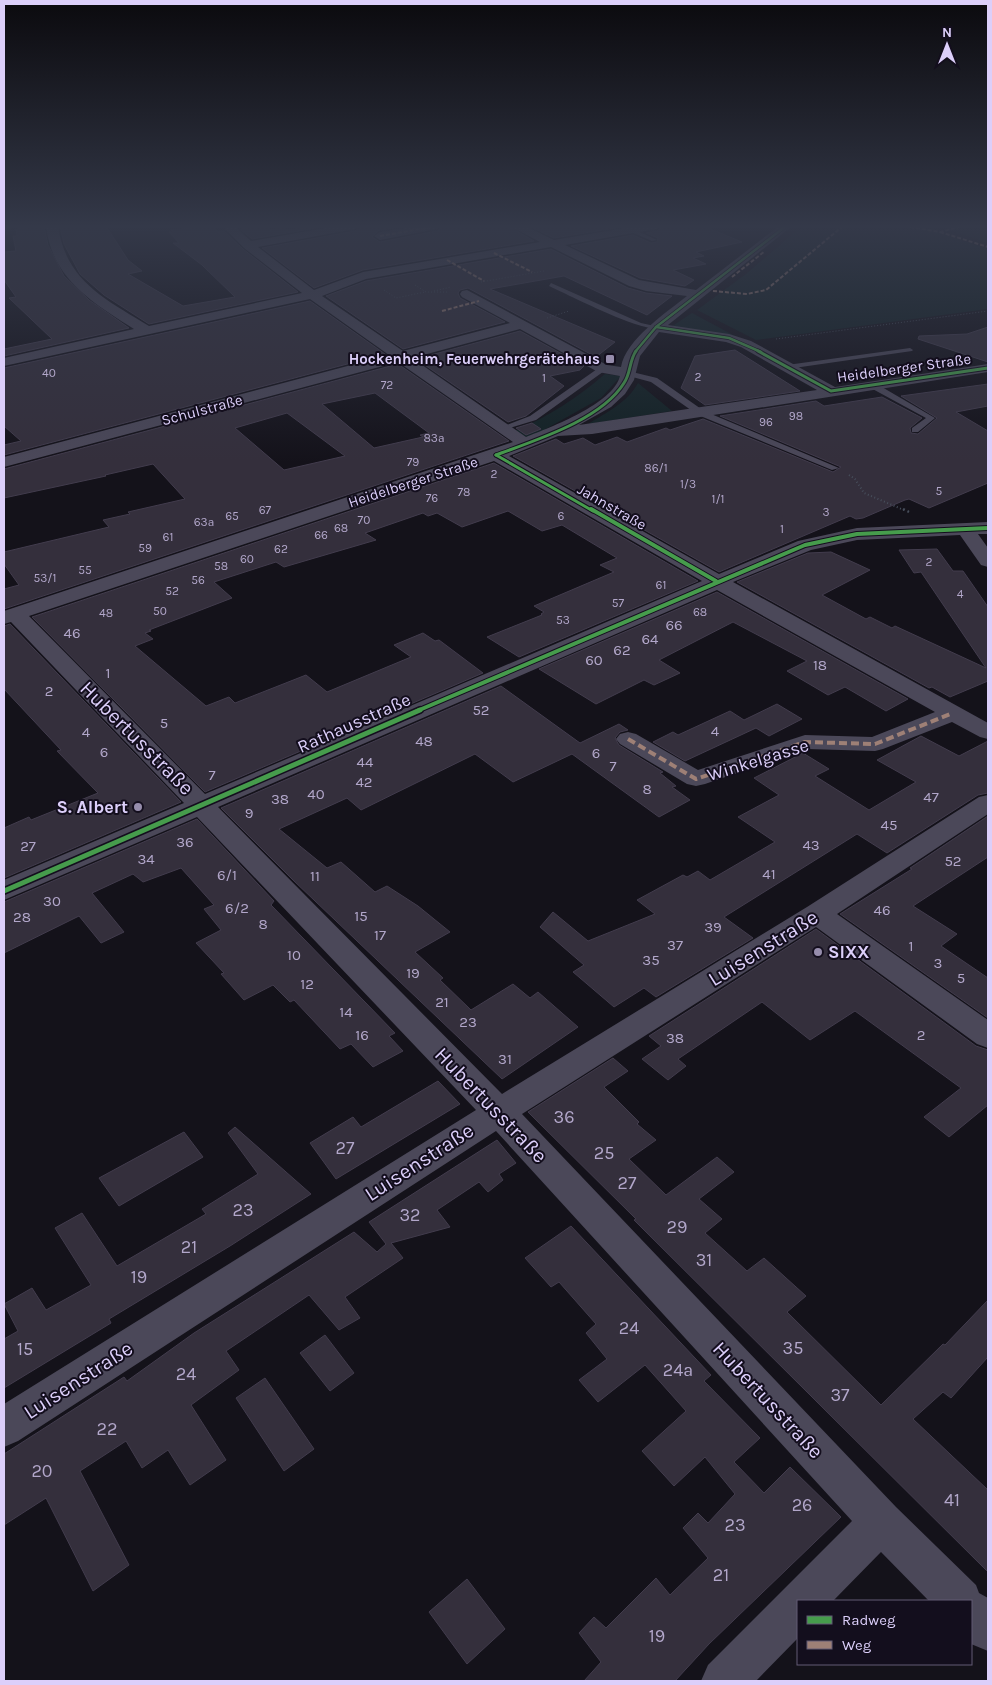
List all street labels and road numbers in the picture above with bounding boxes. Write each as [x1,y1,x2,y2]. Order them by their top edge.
street label: Heidelberger Straße [836,350,972,386]
street label: Schulstraße [159,391,245,429]
street label: Heidelberger Straße [346,453,480,511]
street label: Jahnstraße [574,480,650,534]
street label: Hubertusstraße [75,676,199,800]
street label: Rathausstraße [294,688,414,758]
street label: Winkelgasse [705,734,811,786]
street label: Luisenstraße [704,905,822,991]
street label: Hubertusstraße [430,1042,552,1168]
street label: Luisenstraße [360,1118,478,1206]
street label: Luisenstraße [19,1336,137,1424]
street label: Hubertusstraße [708,1337,828,1463]

